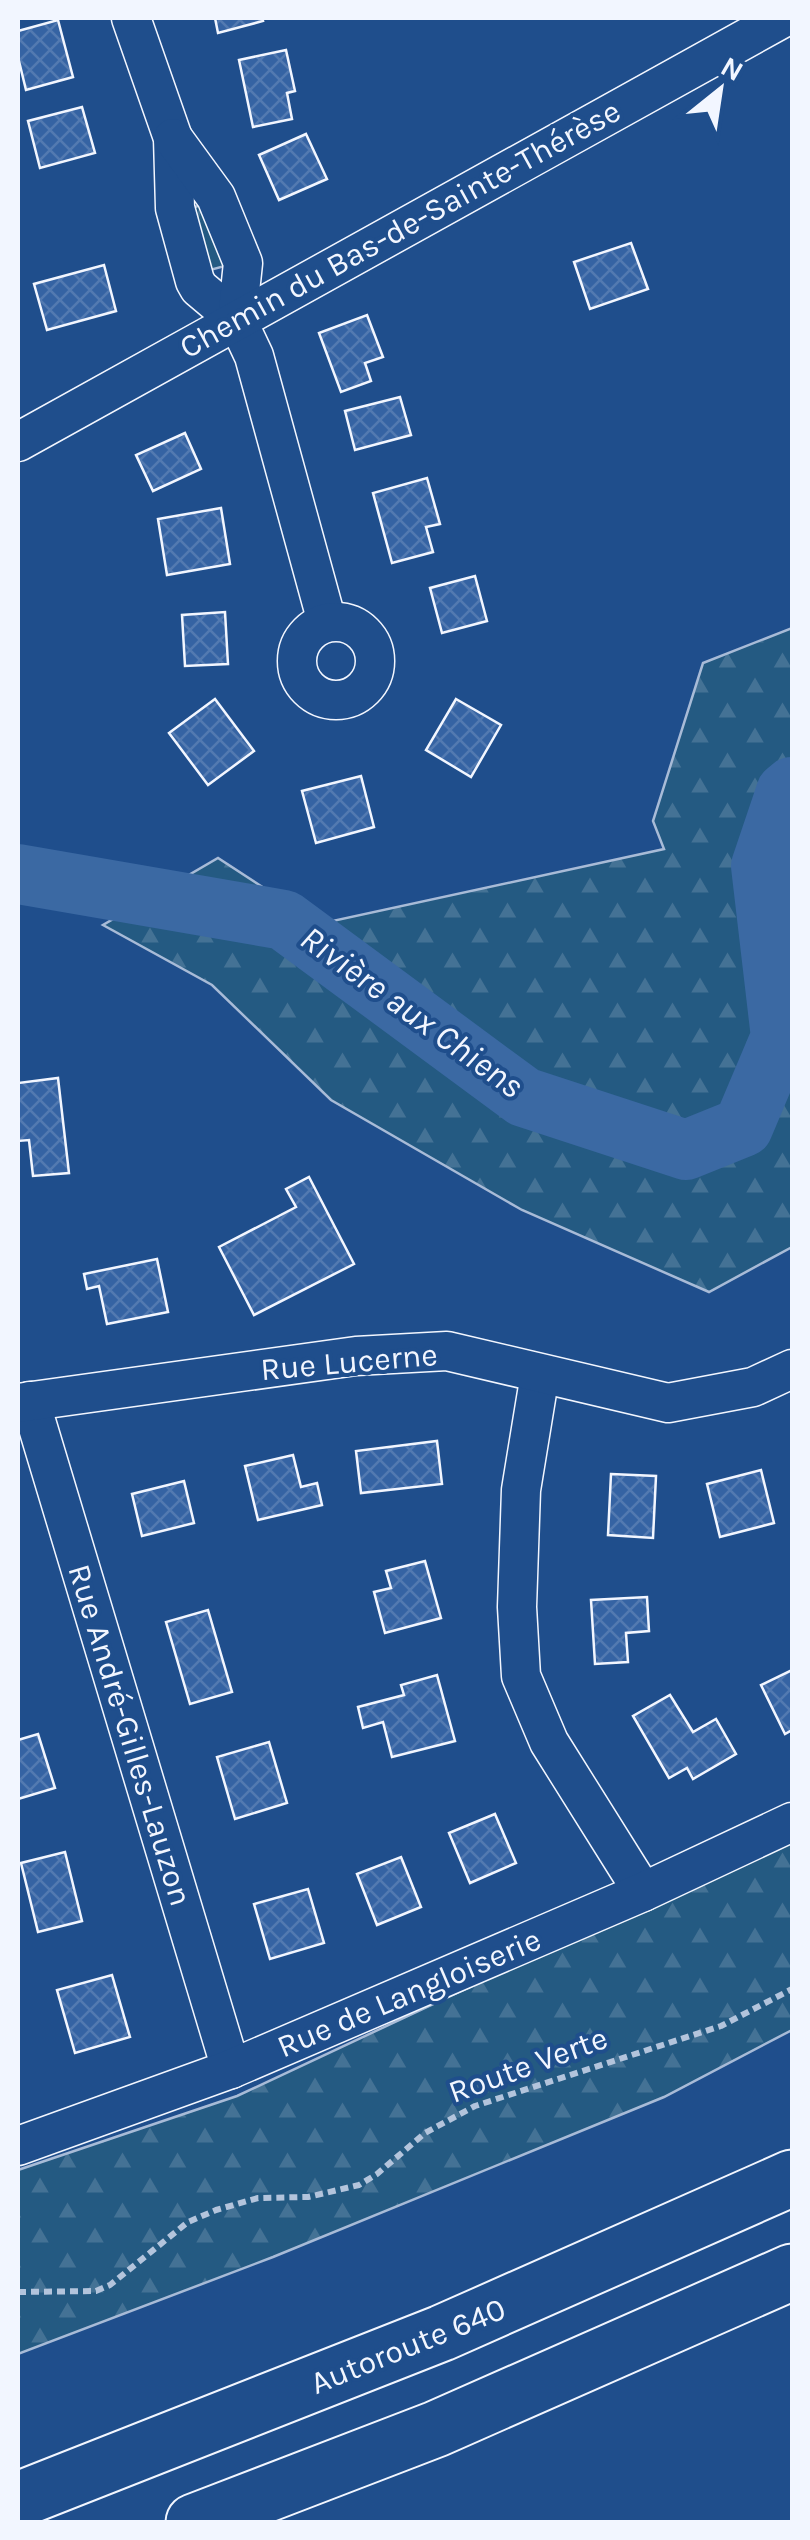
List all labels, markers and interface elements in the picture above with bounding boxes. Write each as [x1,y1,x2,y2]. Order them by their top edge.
north arrow [670,40,770,140]
text: N [715,49,749,88]
street label: Chemin du Bas-de-Sainte-Thérèse [173,92,627,366]
water label: Rivière aux Chiens [292,917,532,1107]
street label: Rue Lucerne [259,1336,439,1388]
street label: Rue André-Gilles-Lauzon [60,1560,200,1910]
street label: Rue de Langloiserie [272,1921,546,2065]
street label: Route Verte [444,2019,612,2111]
street label: Autoroute 640 [305,2290,511,2402]

